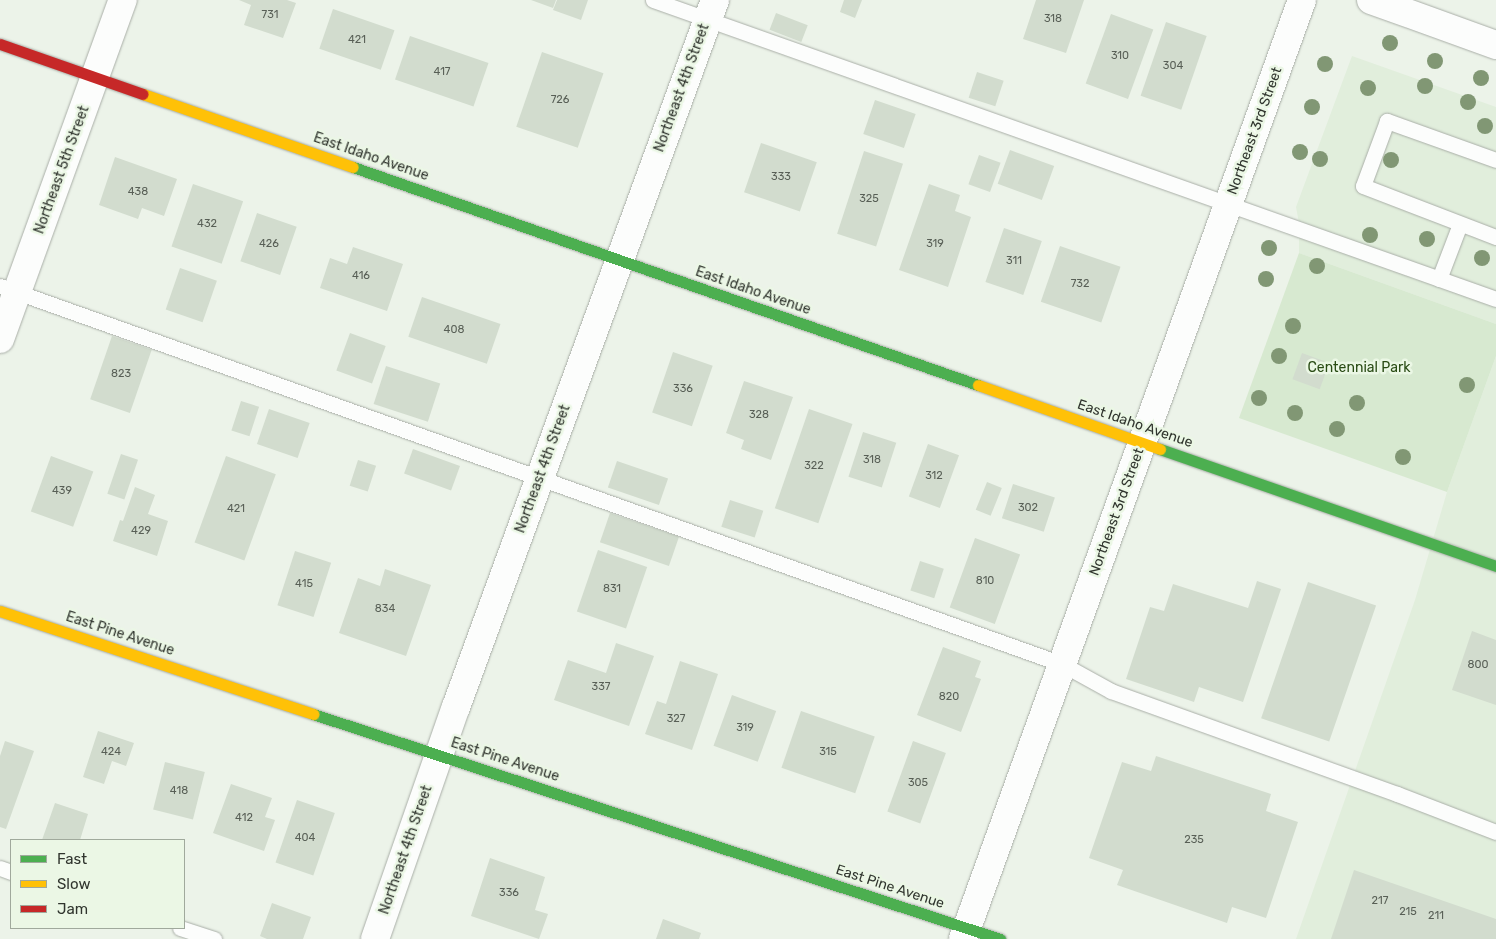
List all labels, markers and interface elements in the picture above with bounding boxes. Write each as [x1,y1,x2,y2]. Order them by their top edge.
house number: 731 [262,8,278,22]
house number: 318 [1044,12,1062,26]
street label: Northeast 4th Street [651,22,713,154]
house number: 421 [348,33,366,47]
house number: 310 [1111,49,1129,63]
house number: 304 [1163,59,1183,73]
house number: 417 [434,65,450,79]
street label: Northeast 3rd Street [1224,65,1286,197]
house number: 726 [551,93,569,107]
street label: Northeast 5th Street [31,104,93,236]
street label: East Idaho Avenue [311,129,431,185]
house number: 333 [771,170,791,184]
house number: 438 [128,185,148,199]
house number: 325 [859,192,879,206]
house number: 432 [197,217,217,231]
house number: 426 [259,237,279,251]
house number: 319 [926,237,944,251]
house number: 311 [1006,254,1022,268]
street label: East Idaho Avenue [693,263,813,319]
house number: 416 [352,269,370,283]
house number: 732 [1071,277,1089,291]
house number: 408 [444,323,464,337]
park label: Centennial Park [1308,360,1410,376]
house number: 823 [111,367,131,381]
house number: 336 [673,382,693,396]
street label: East Idaho Avenue [1075,396,1195,452]
street label: Northeast 4th Street [512,403,574,535]
house number: 328 [749,408,769,422]
street label: Northeast 3rd Street [1086,446,1148,578]
house number: 318 [863,453,881,467]
house number: 322 [804,459,824,473]
house number: 312 [925,469,943,483]
house number: 439 [52,484,72,498]
house number: 302 [1018,501,1038,515]
house number: 421 [227,502,245,516]
house number: 429 [131,524,151,538]
house number: 810 [976,574,994,588]
house number: 415 [295,577,313,591]
house number: 831 [603,582,621,596]
house number: 834 [375,602,395,616]
street label: East Pine Avenue [63,608,177,660]
house number: 800 [1468,658,1488,672]
house number: 337 [592,680,610,694]
house number: 820 [939,690,959,704]
house number: 327 [667,712,685,726]
house number: 319 [736,721,754,735]
street label: East Pine Avenue [448,734,562,786]
house number: 424 [101,745,121,759]
house number: 315 [819,745,837,759]
house number: 305 [908,776,928,790]
street label: Northeast 4th Street [376,783,436,917]
house number: 418 [170,784,188,798]
house number: 412 [235,811,253,825]
house number: 404 [295,831,315,845]
house number: 235 [1184,833,1204,847]
legend [10,839,185,929]
text: Fast [57,850,87,868]
street label: East Pine Avenue [833,861,947,913]
text: Slow [57,875,90,893]
house number: 336 [499,886,519,900]
house number: 217 [1372,894,1388,908]
text: Jam [57,900,88,918]
house number: 215 [1399,905,1417,919]
house number: 211 [1428,909,1444,923]

